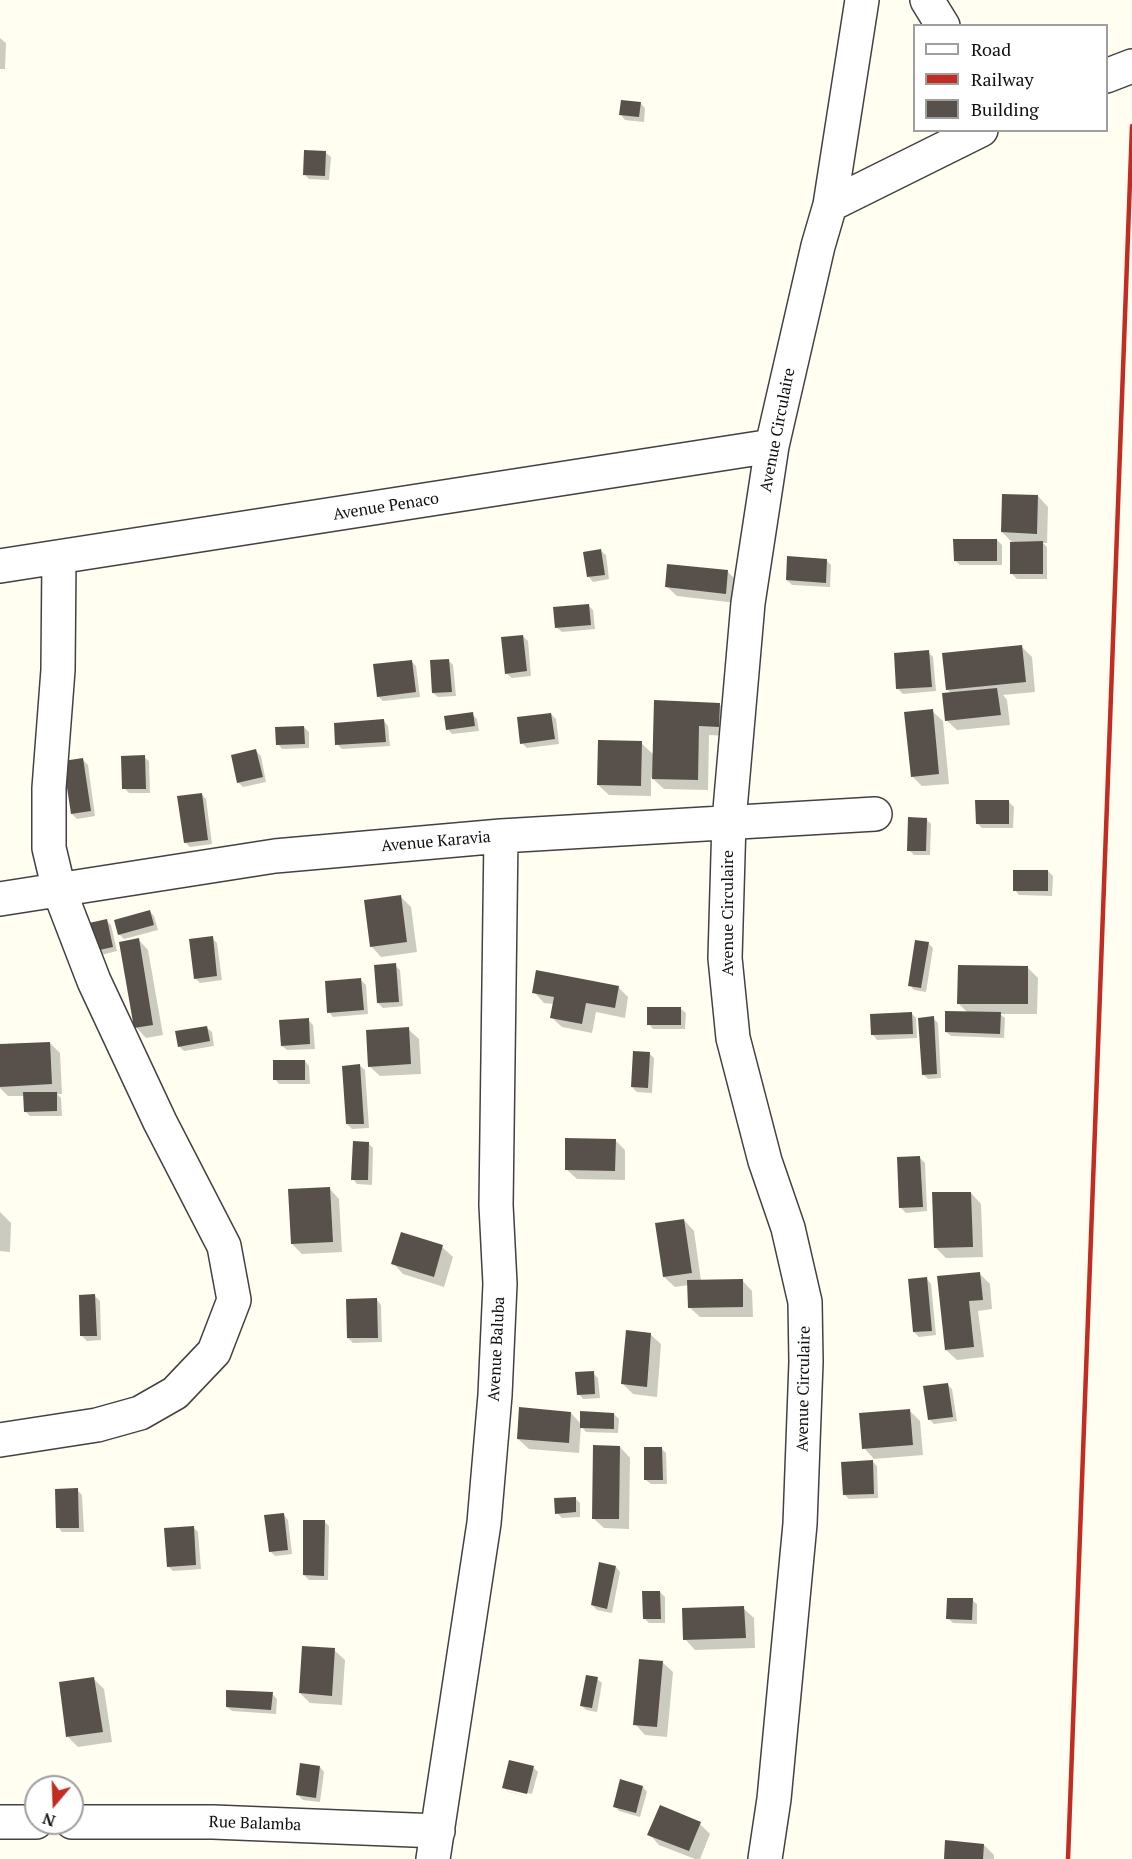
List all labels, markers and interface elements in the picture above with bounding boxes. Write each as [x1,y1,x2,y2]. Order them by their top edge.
legend [913,24,1108,132]
text: Road [971,37,1011,61]
text: Railway [971,67,1034,91]
text: Building [971,97,1039,121]
street label: Avenue Circulaire [757,366,799,494]
street label: Avenue Penaco [332,489,440,525]
street label: Avenue Karavia [380,828,492,856]
street label: Avenue Circulaire [718,850,738,976]
street label: Avenue Baluba [485,1296,509,1402]
street label: Avenue Circulaire [793,1326,815,1452]
north arrow [24,1775,84,1835]
text: N [39,1808,58,1833]
street label: Rue Balamba [208,1813,302,1835]

